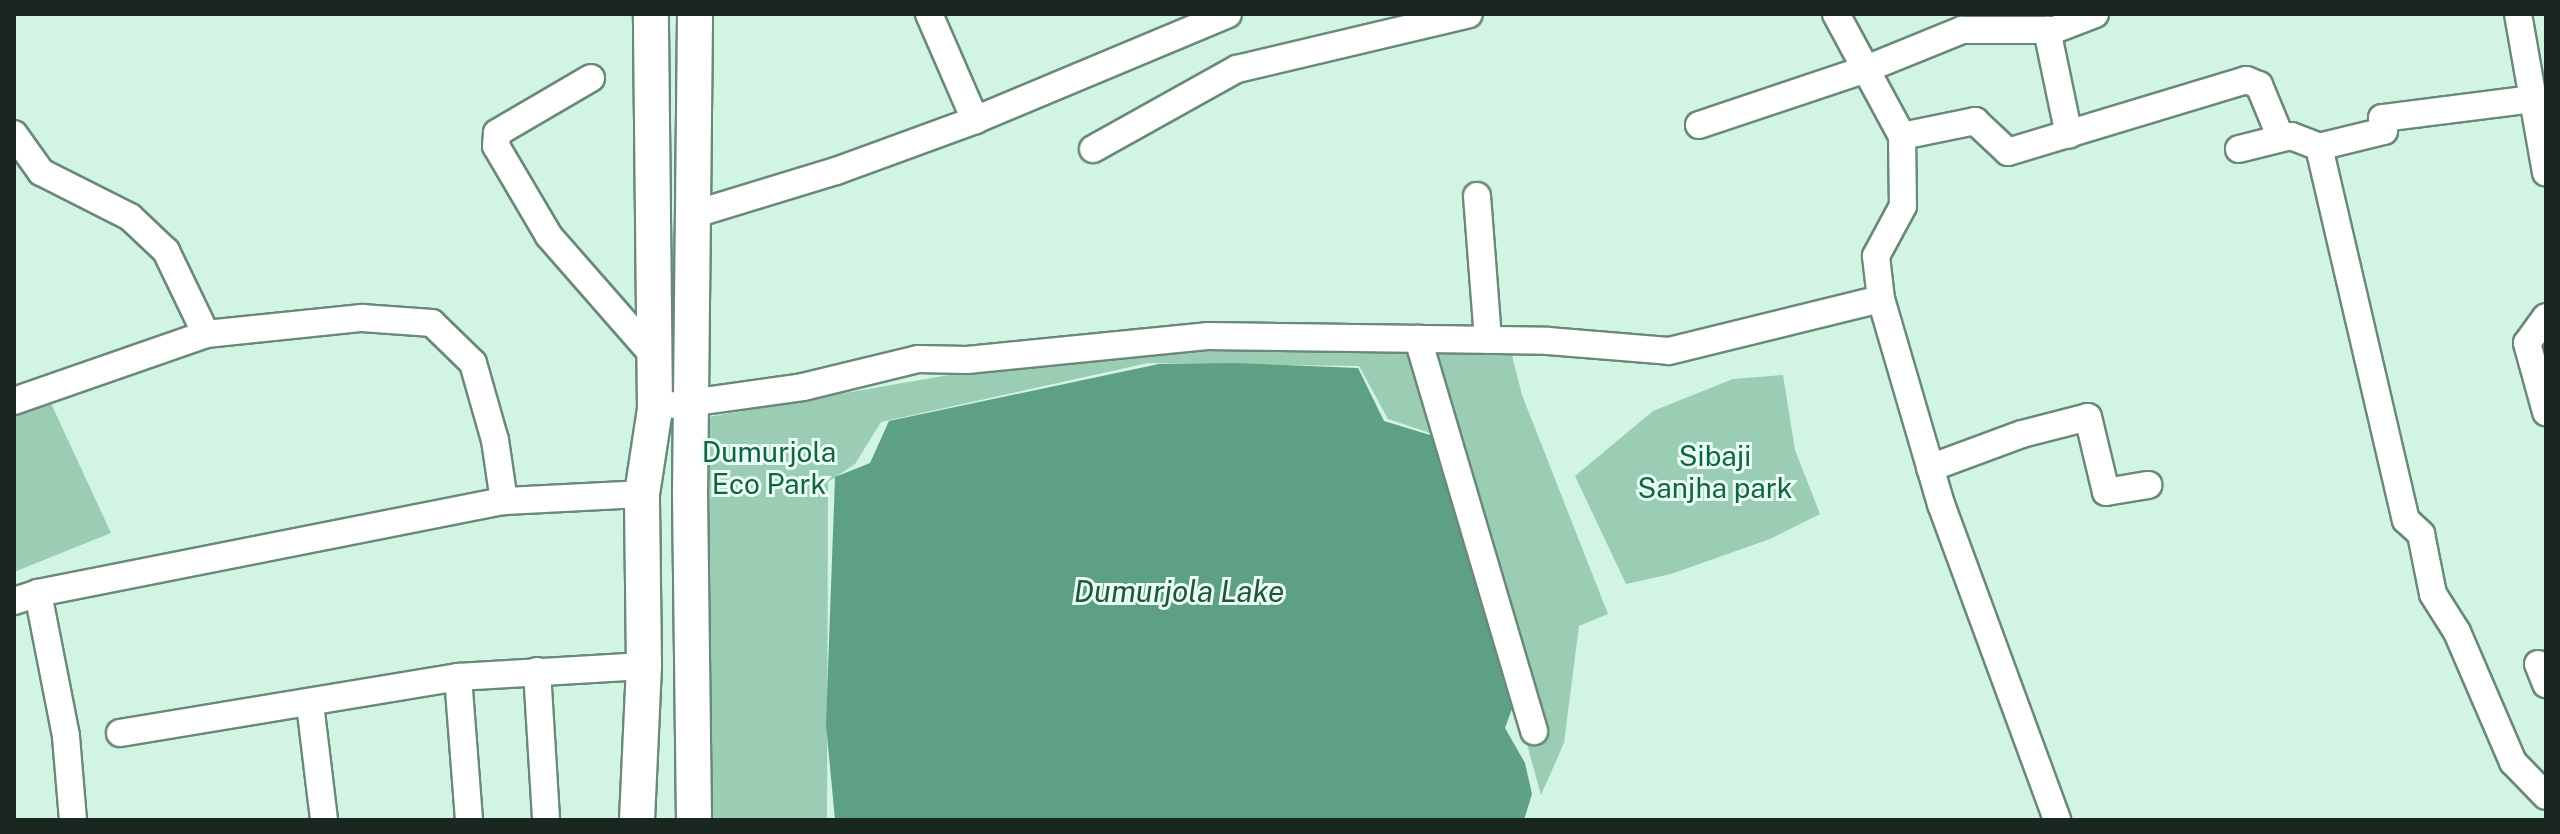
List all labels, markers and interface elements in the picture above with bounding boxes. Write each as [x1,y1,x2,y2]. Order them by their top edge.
park label: Dumurjola Eco Park [702,435,836,501]
park label: Sibaji Sanjha park [1638,439,1792,505]
water label: Dumurjola Lake [1074,573,1284,609]

